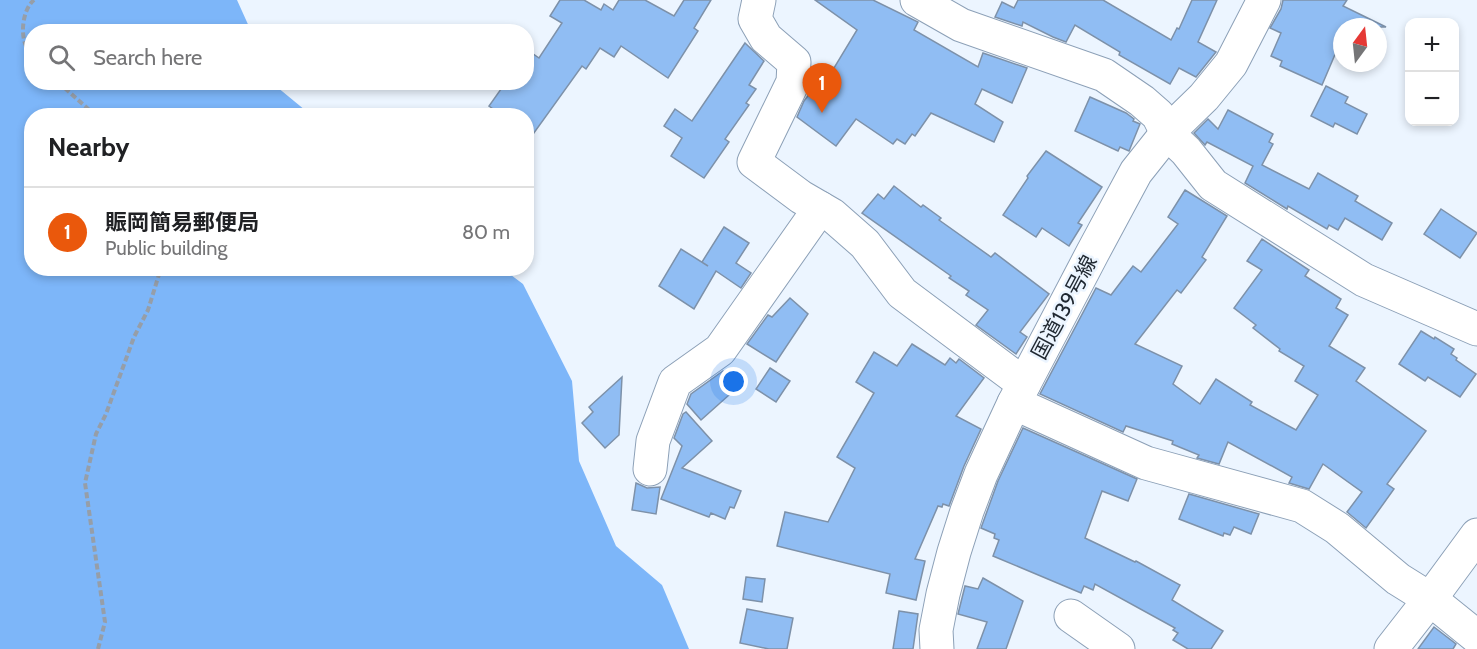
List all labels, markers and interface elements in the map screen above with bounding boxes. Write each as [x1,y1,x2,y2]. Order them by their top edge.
north arrow [1333,18,1387,72]
map controls [1405,18,1459,126]
button: + [1405,18,1459,72]
search box [24,24,534,90]
icon: search [45,41,78,74]
text: Search here [93,44,202,71]
pin: 1 [802,63,842,113]
button: − [1405,72,1459,126]
text: Nearby [48,131,129,163]
text: 賑岡簡易郵便局 [105,209,259,236]
text: 1 [64,220,71,244]
text: 80 m [462,220,510,244]
text: Public building [105,236,227,260]
street label: 国道139号線 [1026,251,1102,363]
your location [719,367,748,396]

